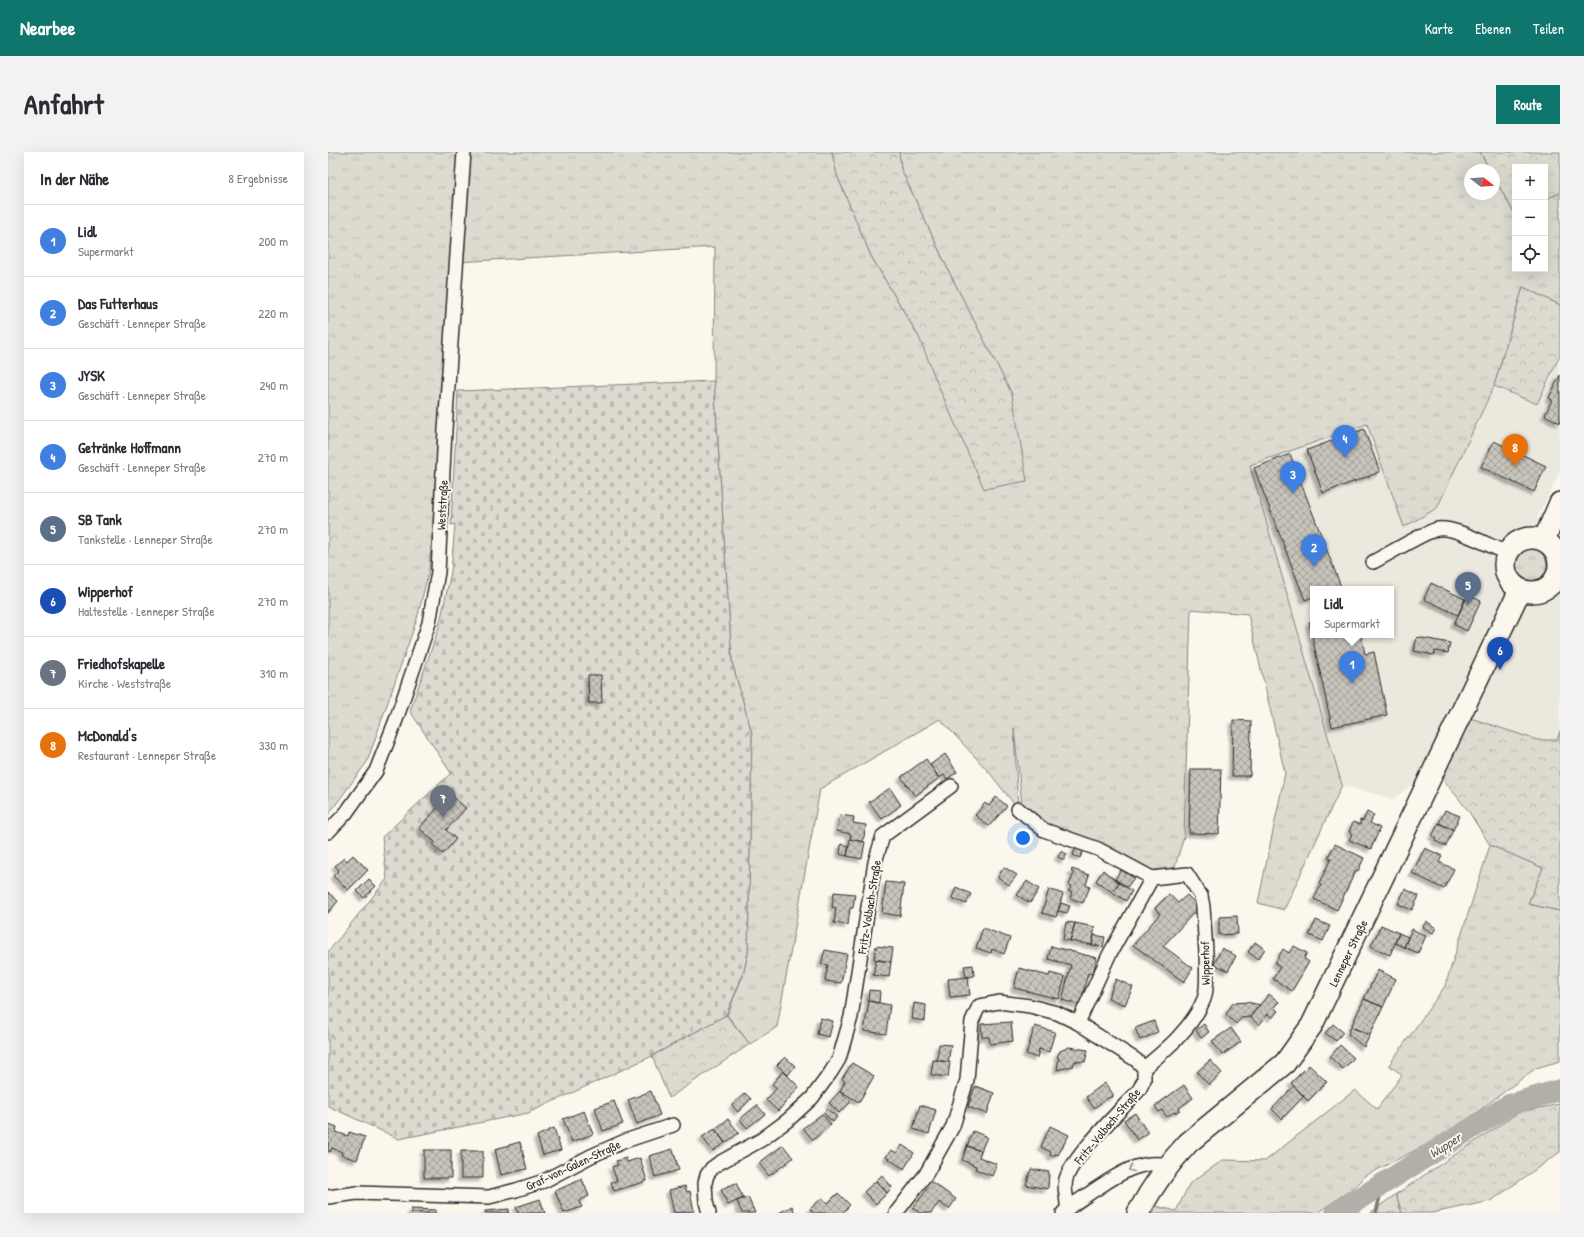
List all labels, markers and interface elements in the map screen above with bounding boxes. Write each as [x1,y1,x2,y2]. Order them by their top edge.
text: Nearbee [20,15,75,41]
text: Karte [1425,19,1453,38]
text: Ebenen [1475,19,1511,38]
text: Teilen [1533,19,1564,38]
text: Anfahrt [24,85,104,123]
button: Route [1496,85,1560,124]
north arrow [1464,164,1500,200]
map controls [1512,164,1548,272]
button: + [1512,164,1548,200]
text: In der Nähe [40,167,109,190]
text: 8 Ergebnisse [228,169,288,187]
button: − [1512,200,1548,236]
text: Lidl [78,221,97,242]
text: 1 [51,232,55,250]
text: 200 m [258,232,288,250]
button: locate [1512,236,1548,272]
text: Supermarkt [78,242,134,260]
text: Das Futterhaus [78,293,158,314]
text: 2 [50,304,56,322]
text: 220 m [258,304,288,322]
text: Geschäft · Lenneper Straße [78,314,206,332]
text: JYSK [78,365,105,386]
text: 3 [50,376,56,394]
text: 240 m [259,376,288,394]
text: Geschäft · Lenneper Straße [78,386,206,404]
pin: 4 [1332,425,1358,458]
pin: 8 [1502,434,1528,467]
text: Getränke Hoffmann [78,437,181,458]
text: 4 [51,448,55,466]
text: 270 m [258,448,288,466]
text: Geschäft · Lenneper Straße [78,458,206,476]
pin: 3 [1280,461,1306,494]
street label: Weststraße [432,479,452,530]
text: SB Tank [78,509,122,530]
text: 5 [50,520,56,538]
text: 270 m [258,520,288,538]
text: Tankstelle · Lenneper Straße [78,530,213,548]
pin: 2 [1301,534,1327,567]
pin: 5 [1455,572,1481,605]
text: Wipperhof [78,581,133,602]
popup [1310,586,1394,638]
text: 6 [50,592,56,610]
text: 270 m [258,592,288,610]
text: Lidl [1324,593,1343,614]
text: Haltestelle · Lenneper Straße [78,602,215,620]
text: Supermarkt [1324,614,1380,632]
pin: 6 [1487,637,1513,670]
pin: 1 [1339,651,1365,684]
text: Friedhofskapelle [78,653,165,674]
text: 7 [50,664,56,682]
text: 310 m [260,664,288,682]
text: Kirche · Weststraße [78,674,171,692]
text: McDonald's [78,725,137,746]
text: 8 [50,736,56,754]
text: 330 m [259,736,288,754]
text: Restaurant · Lenneper Straße [78,746,216,764]
pin: 7 [430,785,456,818]
your location [1013,828,1033,848]
street label: Fritz-Volbach-Straße [853,859,885,956]
street label: Lenneper Straße [1325,917,1372,989]
street label: Wipperhof [1196,940,1214,985]
street label: Fritz-Volbach-Straße [1069,1084,1144,1169]
water label: Wupper [1426,1127,1467,1163]
street label: Graf-von-Galen-Straße [523,1135,623,1194]
one-way arrow [1127,1164,1134,1172]

